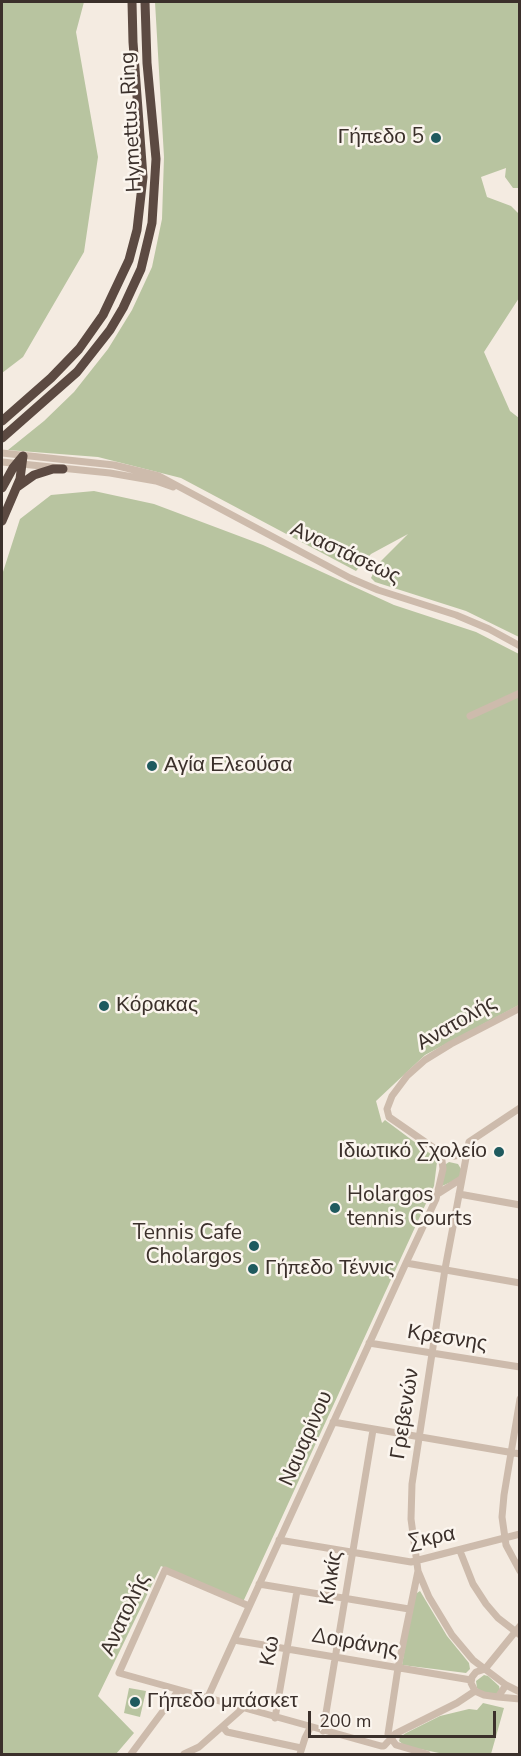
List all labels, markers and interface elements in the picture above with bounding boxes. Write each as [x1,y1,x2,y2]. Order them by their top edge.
street label: Hymettus Ring [116,51,148,193]
place label: Γήπεδο 5 [338,125,424,151]
marker: Γήπεδο 5 [429,131,443,145]
street label: Αναστάσεως [286,518,404,590]
place label: Αγία Ελεούσα [164,753,292,779]
marker: Αγία Ελεούσα [145,759,159,773]
street label: Ανατολής [413,991,501,1057]
place label: Κόρακας [116,993,198,1019]
marker: Κόρακας [97,999,111,1013]
place label: Ιδιωτικό Σχολείο [338,1139,487,1165]
marker: Ιδιωτικό Σχολείο [492,1145,506,1159]
place label: Holargos tennis Courts [347,1183,472,1233]
marker: Holargos tennis Courts [328,1201,342,1215]
place label: Tennis Cafe Cholargos [133,1221,242,1271]
marker: Tennis Cafe Cholargos [247,1239,261,1253]
place label: Γήπεδο Τέννις [265,1256,394,1282]
marker: Γήπεδο Τέννις [246,1262,260,1276]
street label: Κρεσνης [405,1320,489,1358]
street label: Γρεβενών [386,1367,426,1461]
street label: Ναυαρίνου [275,1388,339,1490]
street label: Σκρα [406,1522,458,1556]
street label: Κιλκίς [315,1549,349,1607]
street label: Ανατολής [96,1570,156,1660]
street label: Δοιράνης [309,1624,401,1664]
street label: Κω [256,1634,286,1668]
place label: Γήπεδο μπάσκετ [147,1689,298,1715]
marker: Γήπεδο μπάσκετ [128,1695,142,1709]
scale bar [311,1699,498,1737]
text: 200 m [319,1709,371,1733]

